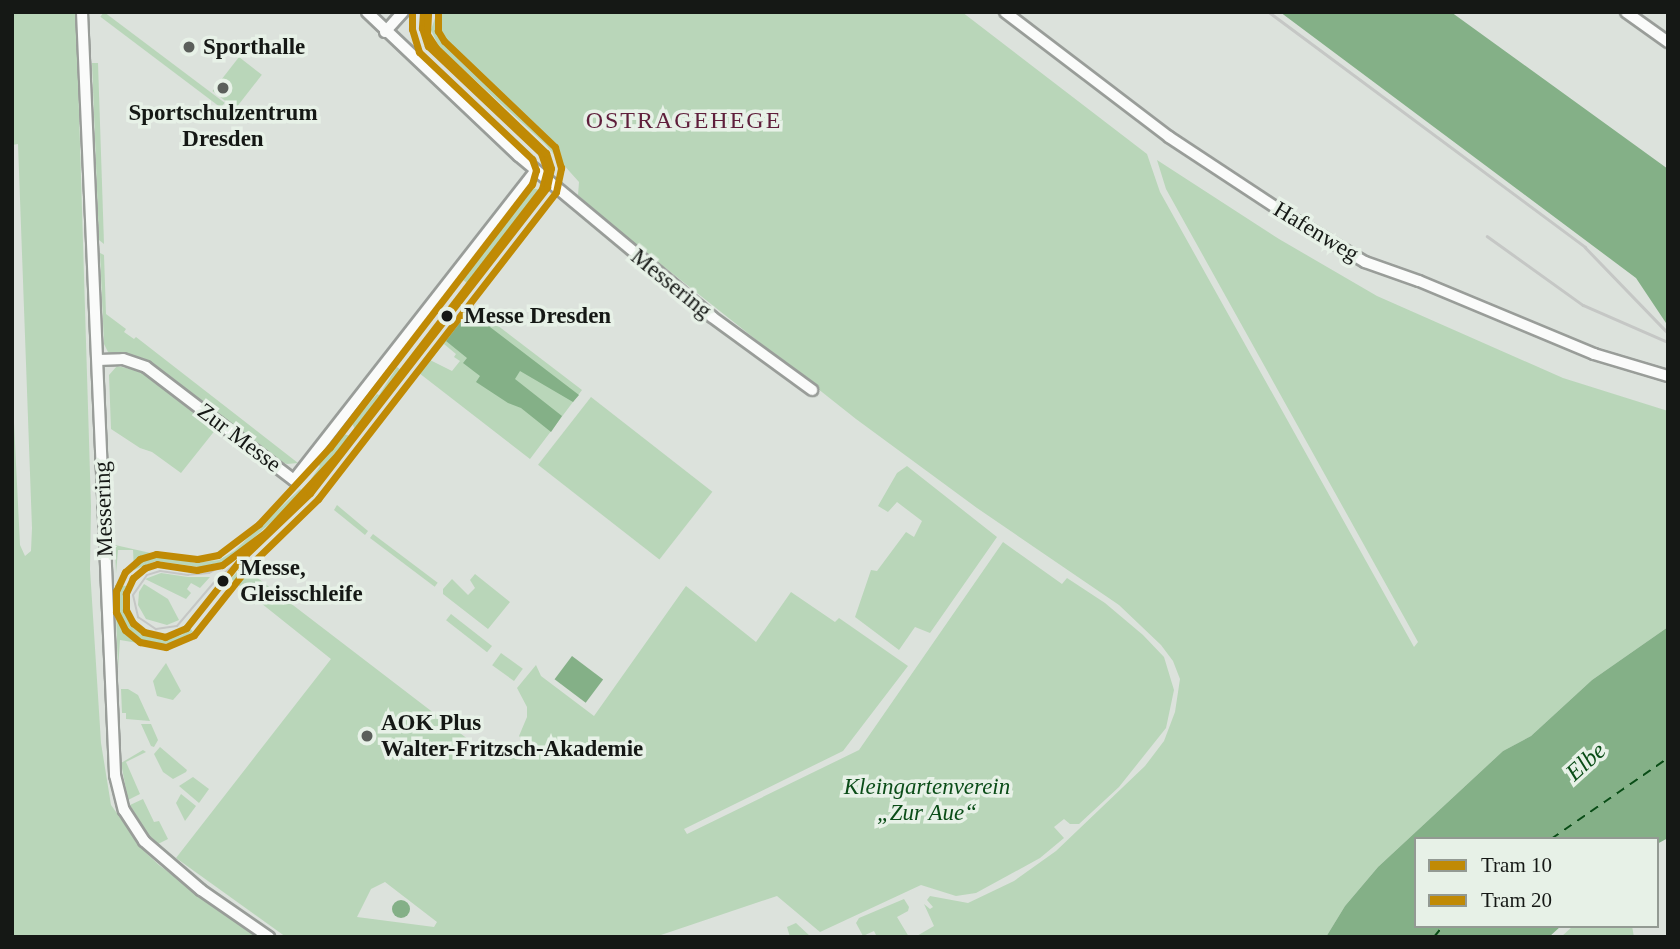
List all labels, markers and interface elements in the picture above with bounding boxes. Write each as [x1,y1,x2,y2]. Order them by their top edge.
place label: Sporthalle [203,33,305,61]
marker: Sporthalle [181,39,197,55]
marker: Sportschulzentrum Dresden [215,80,231,96]
place label: Sportschulzentrum Dresden [128,99,318,153]
district label: OSTRAGEHEGE [587,107,781,135]
street label: Hafenweg [1268,196,1364,268]
street label: Messering [625,243,717,325]
place label: Messe Dresden [464,302,611,330]
marker: Messe Dresden [436,305,458,327]
street label: Zur Messe [192,398,286,478]
street label: Messering [89,461,119,557]
place label: Messe, Gleisschleife [240,554,363,608]
marker: Messe, Gleisschleife [212,570,234,592]
place label: AOK Plus Walter-Fritzsch-Akademie [381,709,643,763]
marker: AOK Plus Walter-Fritzsch-Akademie [359,728,375,744]
water label: Elbe [1560,737,1612,787]
park label: Kleingartenverein „Zur Aue“ [844,773,1010,827]
legend [1414,837,1659,928]
text: Tram 10 [1481,853,1552,877]
text: Tram 20 [1481,888,1552,912]

